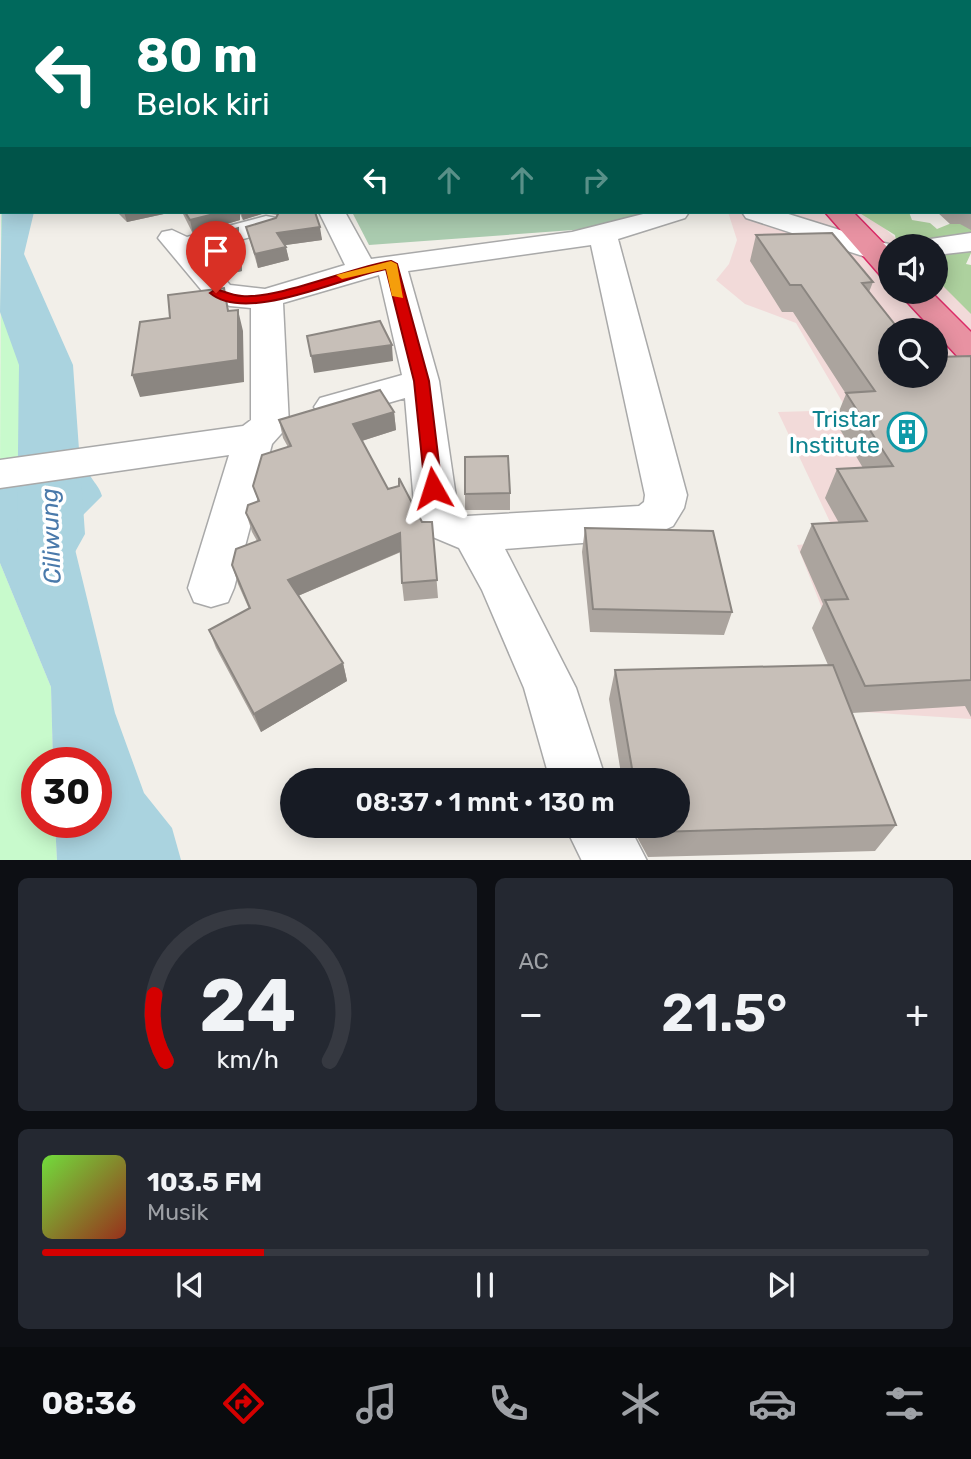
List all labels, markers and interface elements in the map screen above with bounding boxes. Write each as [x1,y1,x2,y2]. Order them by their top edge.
text: 80 m [136,26,258,84]
icon: left [21,28,112,119]
text: Belok kiri [136,85,270,123]
icon: left [357,161,395,199]
icon: ahead [430,161,468,199]
icon: ahead [503,161,541,199]
icon: right [576,161,614,199]
pin [186,221,246,293]
icon: arrive [197,232,235,270]
map controls [878,234,948,388]
button: sound [878,234,948,304]
button: search [878,318,948,388]
place label: Tristar Institute [789,405,880,459]
building icon: Tristar Institute [886,411,928,453]
position arrow [396,451,470,525]
water label: Ciliwung [35,488,67,584]
speed limit sign: 30 [21,747,112,838]
text: 08:37 · 1 mnt · 130 m [355,787,615,818]
text: AC [519,947,549,975]
text: 24 [199,963,296,1049]
text: 21.5° [661,982,787,1044]
text: − [519,991,543,1037]
text: + [905,991,929,1037]
text: km/h [216,1044,278,1073]
text: 103.5 FM [147,1167,262,1198]
text: Musik [147,1198,208,1226]
icon: previous [171,1266,209,1304]
icon: pause [466,1266,504,1304]
icon: next [762,1266,800,1304]
icon: directions [219,1379,268,1428]
icon: music [352,1379,401,1428]
icon: phone [484,1379,533,1428]
icon: climate [616,1379,665,1428]
icon: car [748,1379,797,1428]
icon: filters [880,1379,929,1428]
text: 08:36 [42,1384,136,1422]

